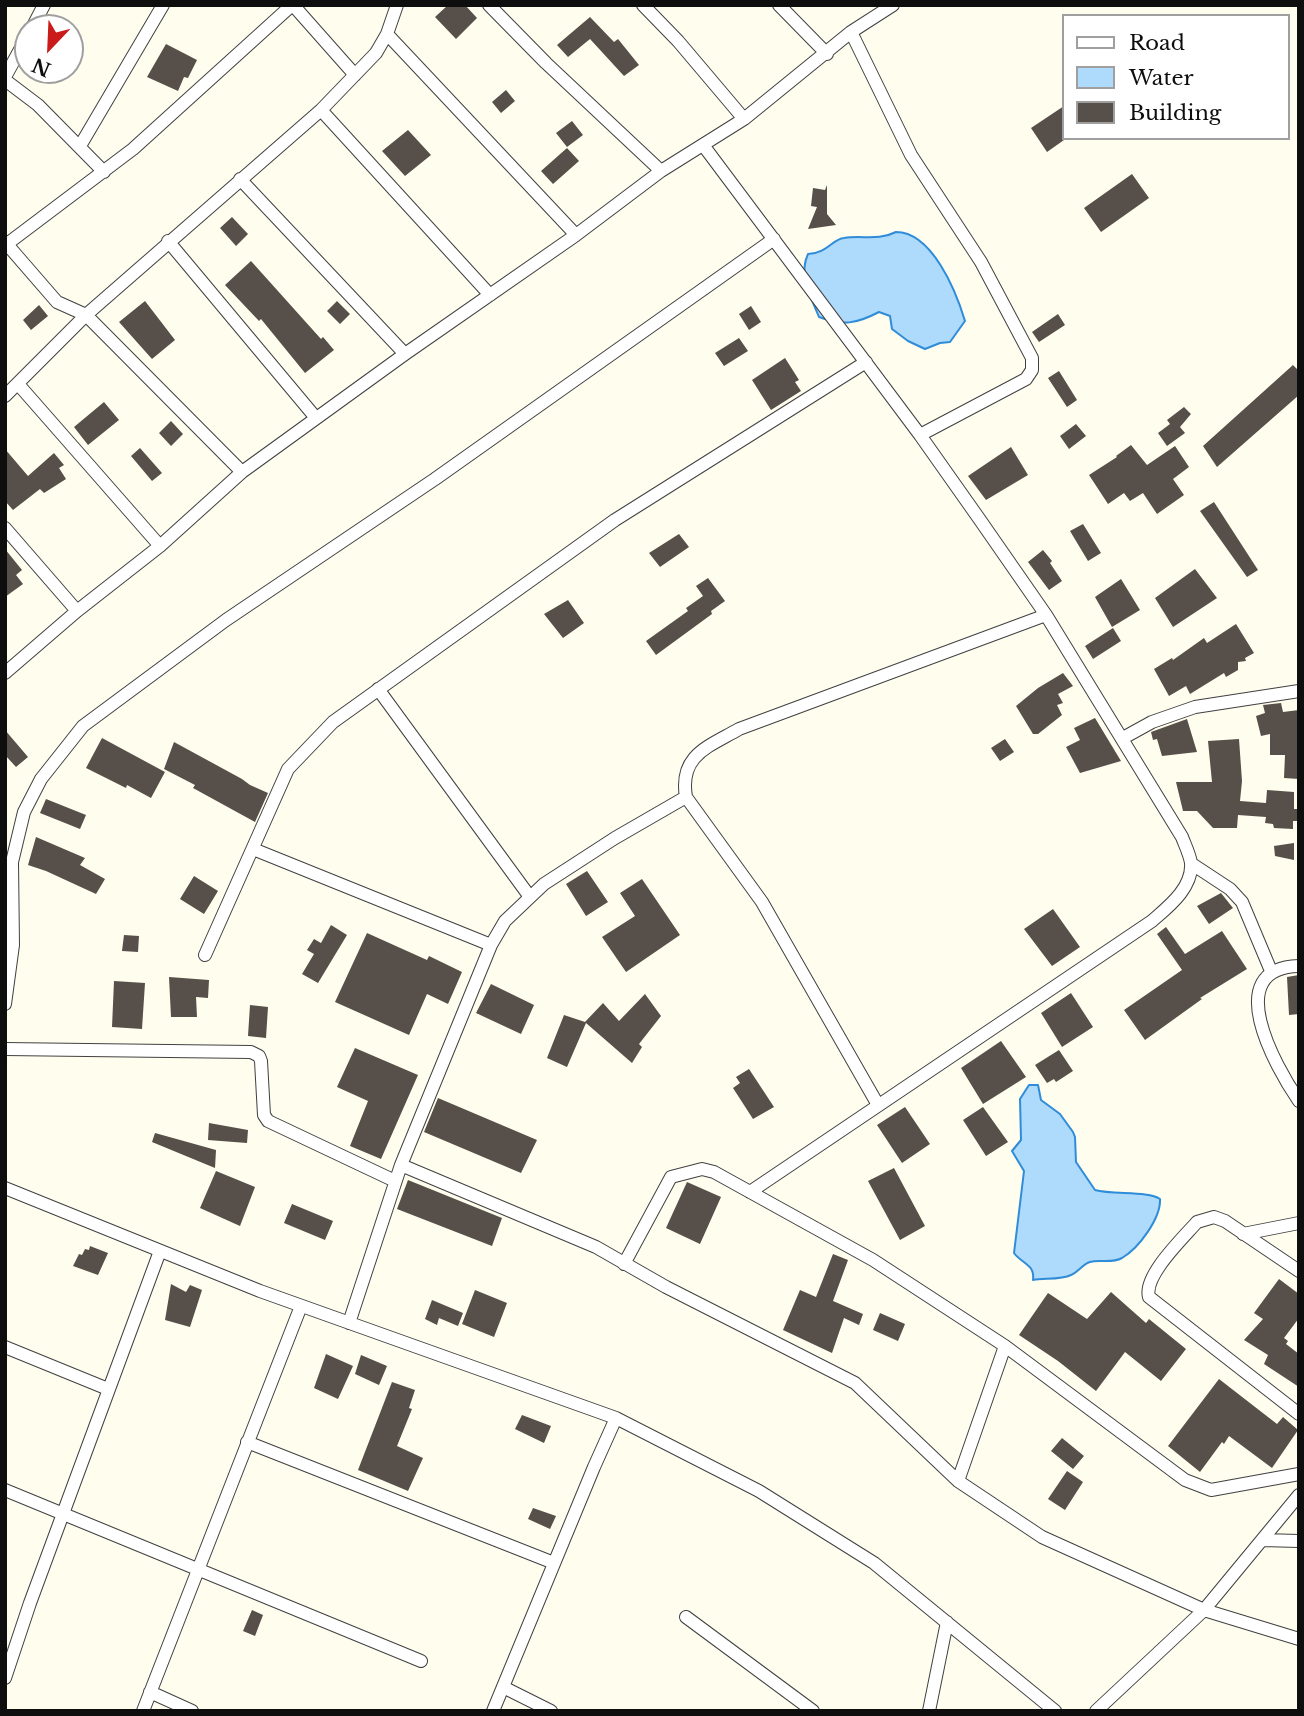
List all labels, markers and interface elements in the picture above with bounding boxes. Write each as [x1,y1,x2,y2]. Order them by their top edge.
north arrow [14,14,84,84]
legend [1062,14,1290,140]
text: Road [1129,30,1185,56]
text: N [29,53,54,81]
text: Water [1129,65,1193,91]
text: Building [1129,100,1221,126]

